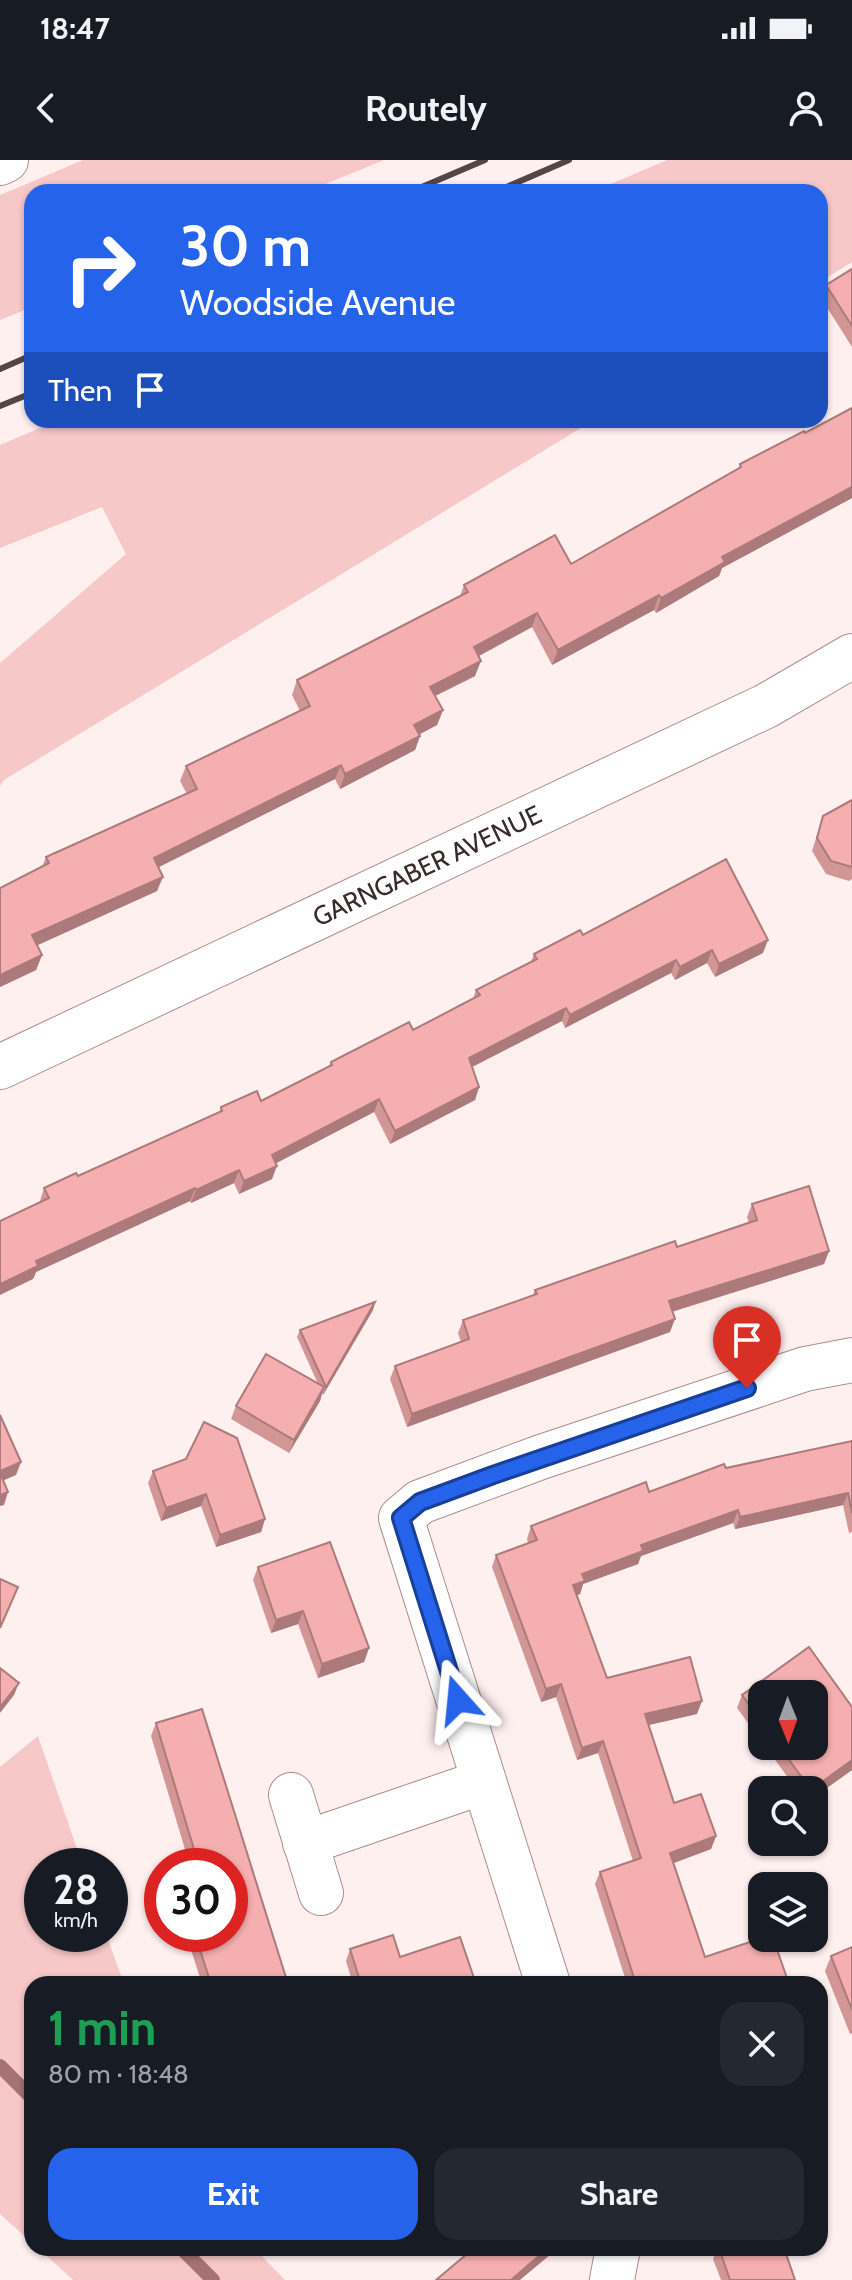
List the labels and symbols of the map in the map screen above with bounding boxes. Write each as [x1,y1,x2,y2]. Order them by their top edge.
street label: GARNGABER AVENUE [307,798,546,933]
pin [713,1306,781,1388]
position arrow [416,1658,500,1742]
north arrow [748,1680,828,1760]
speed limit sign: 30 [144,1848,248,1952]

